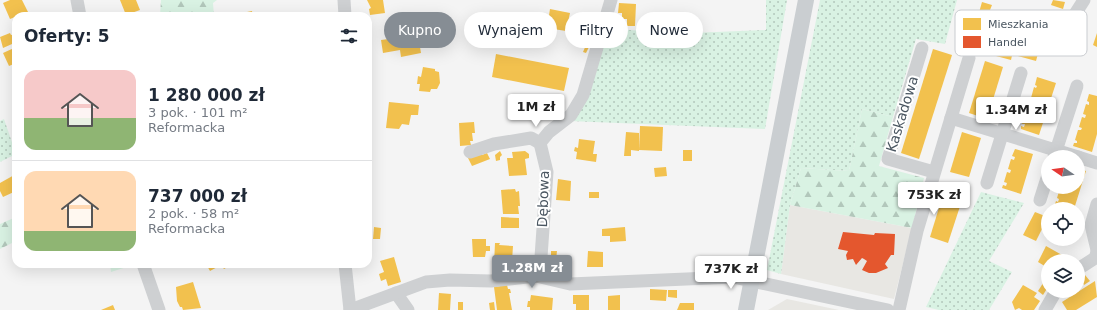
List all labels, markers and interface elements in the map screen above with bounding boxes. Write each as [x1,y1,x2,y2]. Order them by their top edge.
legend [955,10,1087,56]
chip: Kupno [384,12,456,48]
chip: Wynajem [464,12,557,48]
chip: Filtry [565,12,628,48]
chip: Nowe [636,12,703,48]
text: Mieszkania [988,18,1049,31]
icon: filters [338,25,360,47]
text: Oferty: 5 [24,26,110,46]
text: Handel [988,36,1027,49]
street label: Kaskadowa [883,74,921,154]
text: 1 280 000 zł [148,85,265,105]
icon: home [56,86,104,134]
pin: 1M zł [508,94,564,128]
pin: 1.34M zł [975,97,1057,131]
text: 1M zł [517,99,555,114]
text: 1.34M zł [985,102,1047,117]
text: 3 pok. · 101 m² [148,105,248,120]
text: Reformacka [148,120,225,135]
north arrow [1041,150,1085,194]
map controls [1041,150,1085,298]
street label: Dębowa [534,170,552,228]
pin: 753K zł [897,182,971,216]
text: 737 000 zł [148,186,247,206]
icon: home [56,187,104,235]
text: 753K zł [907,187,961,202]
button: locate [1041,202,1085,246]
text: 2 pok. · 58 m² [148,206,239,221]
text: Reformacka [148,221,225,236]
button: layers [1041,254,1085,298]
pin: 1.28M zł [491,255,573,289]
pin: 737K zł [694,256,768,290]
text: 1.28M zł [501,260,563,275]
text: 737K zł [704,261,758,276]

